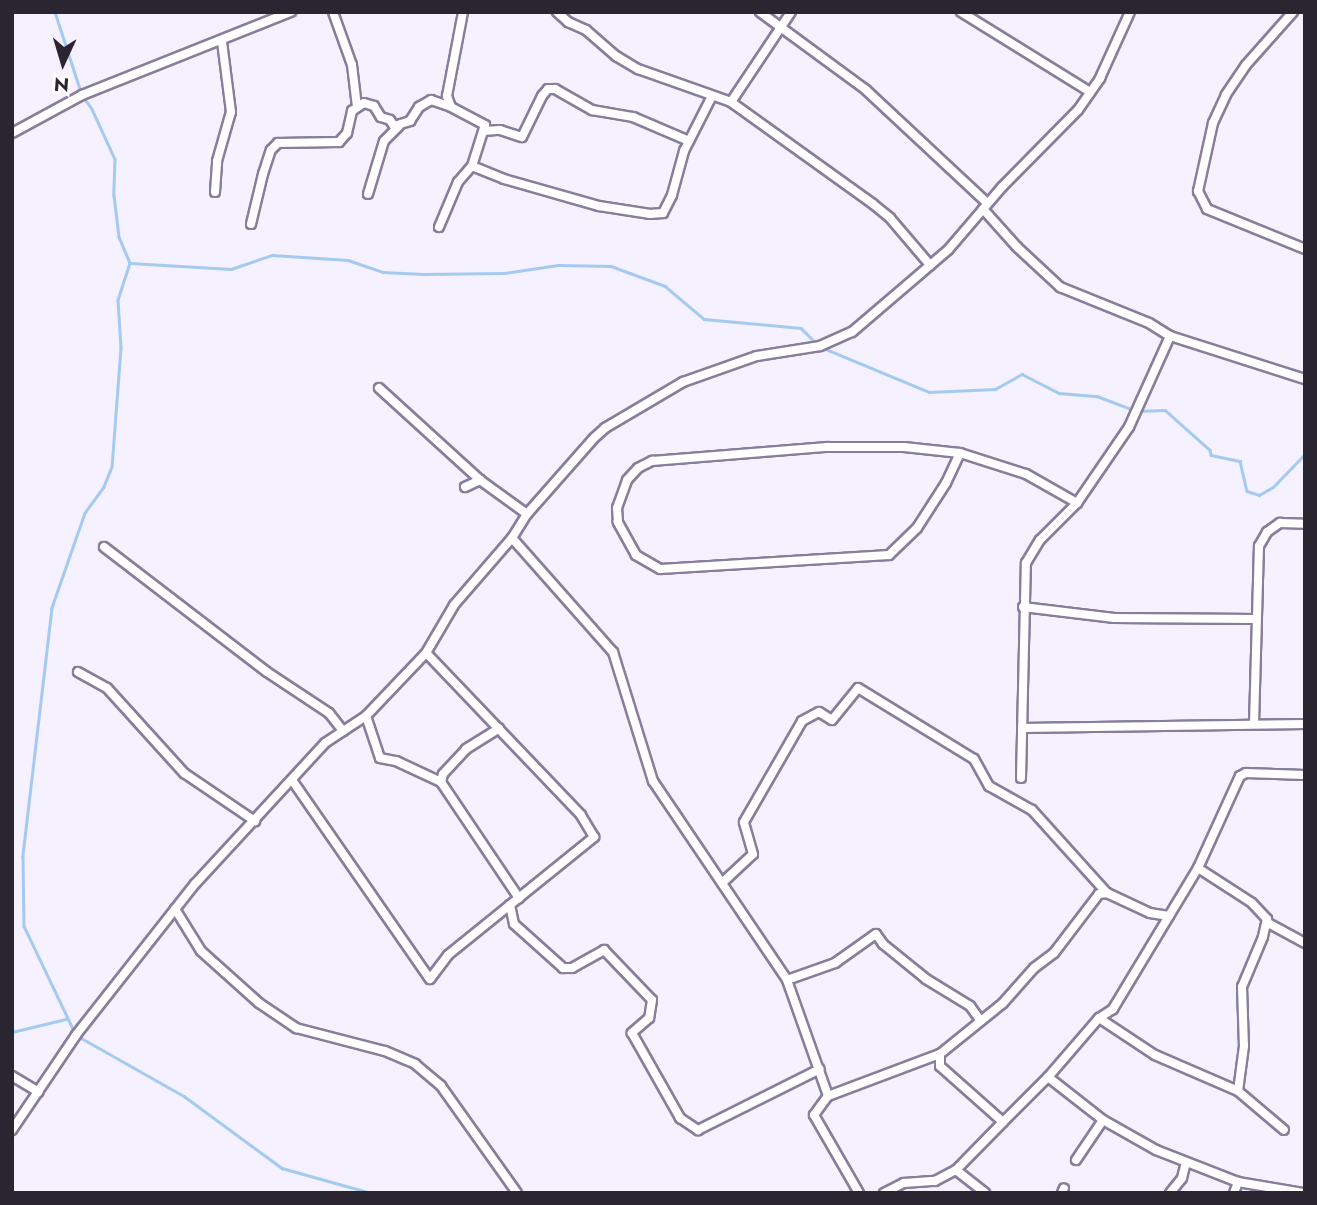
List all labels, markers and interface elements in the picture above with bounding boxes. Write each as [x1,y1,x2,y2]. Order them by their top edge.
north arrow [28,28,98,98]
text: N [53,70,70,98]

